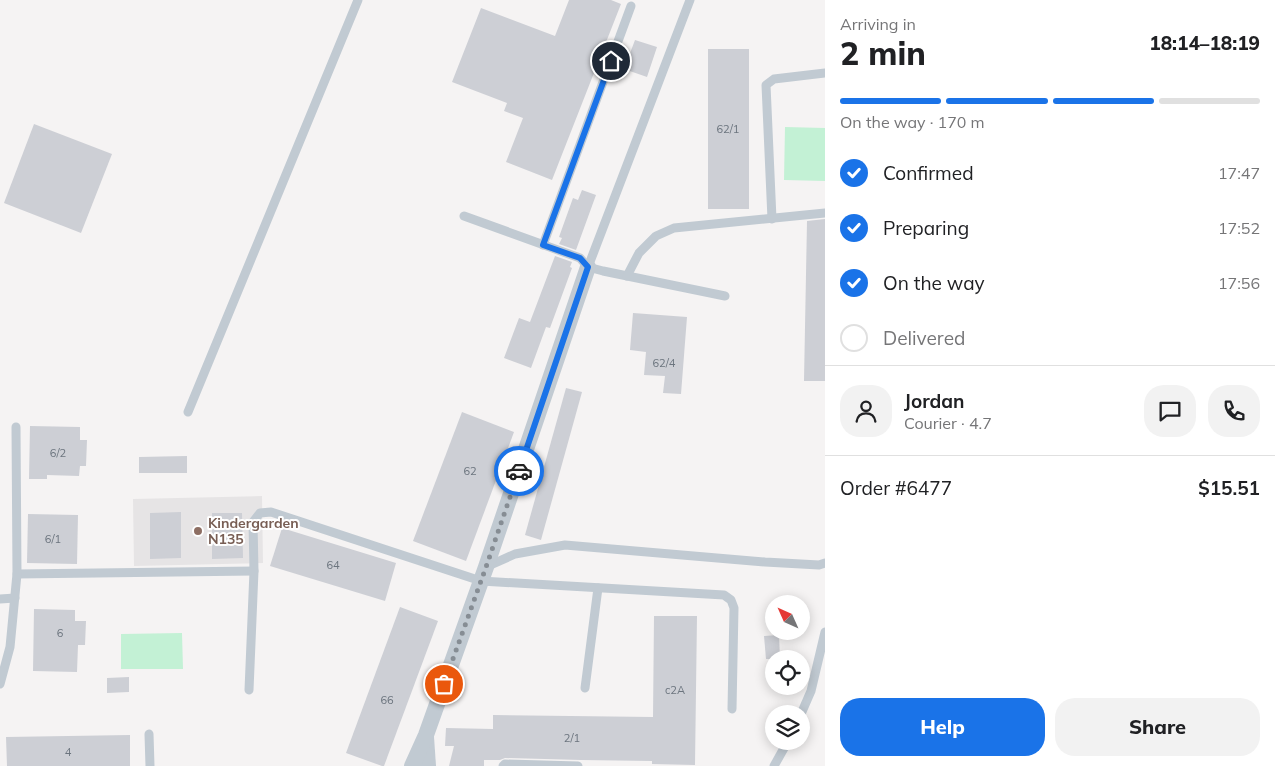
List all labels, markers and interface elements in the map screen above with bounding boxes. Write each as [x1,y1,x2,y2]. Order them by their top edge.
text: Arriving in [840,14,916,34]
text: 18:14–18:19 [1149,31,1260,55]
text: 2 min [840,33,926,73]
pin [590,40,632,82]
icon: home [597,47,625,75]
text: On the way · 170 m [840,112,985,132]
house number: 62/1 [717,122,739,136]
icon: check [840,159,868,187]
text: Confirmed [883,161,974,185]
text: 17:47 [1218,163,1260,183]
icon: check [840,214,868,242]
text: Preparing [883,216,969,240]
text: 17:52 [1218,218,1260,238]
icon: check [840,269,868,297]
text: On the way [883,271,985,295]
text: 17:56 [1218,273,1260,293]
text: Delivered [883,326,965,350]
house number: 62/4 [653,356,676,370]
button: person [840,385,892,437]
button: chat [1144,385,1196,437]
button: phone [1208,385,1260,437]
text: Jordan [904,389,964,413]
text: Courier · 4.7 [904,413,992,433]
house number: 6/2 [50,446,67,460]
courier [494,446,544,496]
icon: car [505,457,533,485]
house number: 62 [463,464,477,478]
text: Order #6477 [840,476,952,500]
text: $15.51 [1198,476,1260,500]
place label: Kindergarden N135 [208,514,299,548]
marker: Kindergarden N135 [192,525,204,537]
house number: 6/1 [45,532,61,546]
house number: 64 [326,558,340,572]
north arrow [765,595,810,640]
map controls [765,595,810,750]
house number: 6 [57,626,64,640]
button: locate [765,650,810,695]
pin [423,663,465,705]
icon: bag [430,670,458,698]
house number: c2А [665,683,685,697]
house number: 66 [380,693,394,707]
button: Help [840,698,1045,756]
button: Share [1055,698,1260,756]
button: layers [765,705,810,750]
house number: 2/1 [564,731,580,745]
house number: 4 [65,745,72,759]

